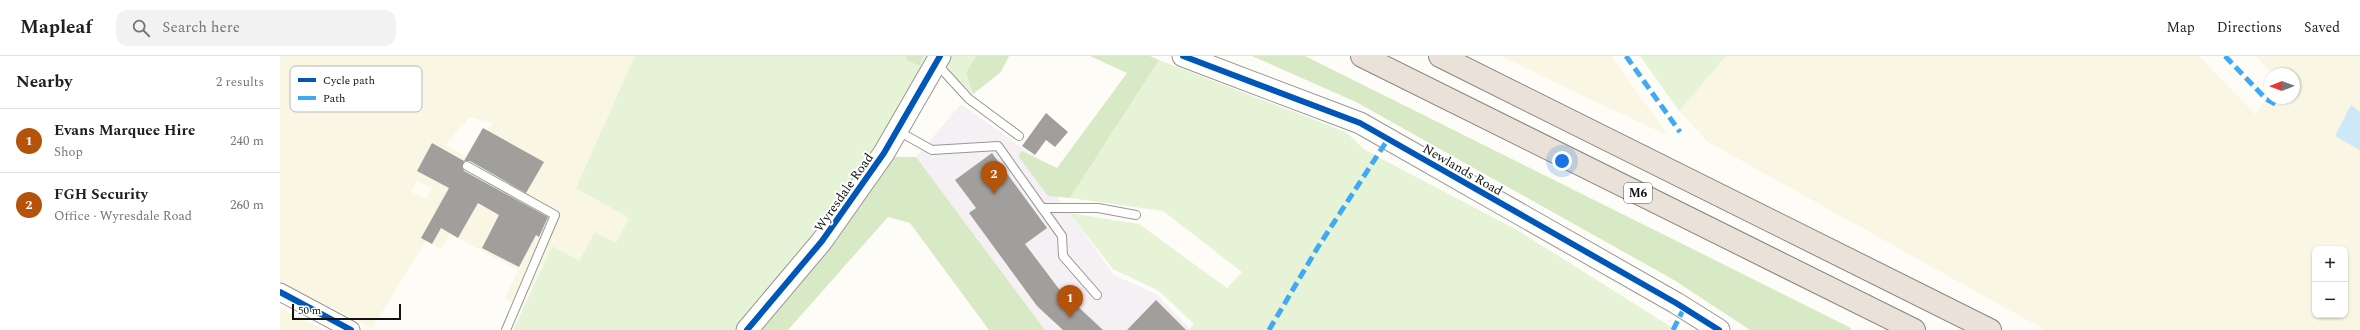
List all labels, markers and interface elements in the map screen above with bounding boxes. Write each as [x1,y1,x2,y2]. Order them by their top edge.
search box [116,10,396,46]
text: Mapleaf [20,13,92,42]
text: Search here [162,16,240,39]
icon: search [130,17,152,39]
text: Map [2167,17,2195,38]
text: Directions [2217,17,2282,38]
text: Saved [2304,17,2340,38]
legend [290,66,422,112]
north arrow [2264,68,2300,104]
text: Nearby [16,69,72,95]
text: 2 results [216,72,264,92]
text: Cycle path [323,72,375,89]
text: Path [323,90,345,107]
text: Evans Marquee Hire [54,119,195,142]
text: 1 [25,131,33,151]
text: 240 m [230,131,264,151]
street label: Newlands Road [1419,139,1506,201]
text: Shop [54,142,83,162]
street label: Wyresdale Road [809,149,878,236]
your location [1552,151,1572,171]
pin: 2 [981,161,1007,194]
text: FGH Security [54,183,148,206]
road number: M6 [1624,183,1652,203]
text: 2 [25,195,33,215]
text: 260 m [230,195,264,215]
text: Office · Wyresdale Road [54,206,192,226]
map controls [2312,246,2348,318]
button: + [2312,246,2348,282]
button: − [2312,282,2348,318]
pin: 1 [1057,285,1083,318]
scale bar [292,302,401,321]
text: 50 m [298,302,321,319]

